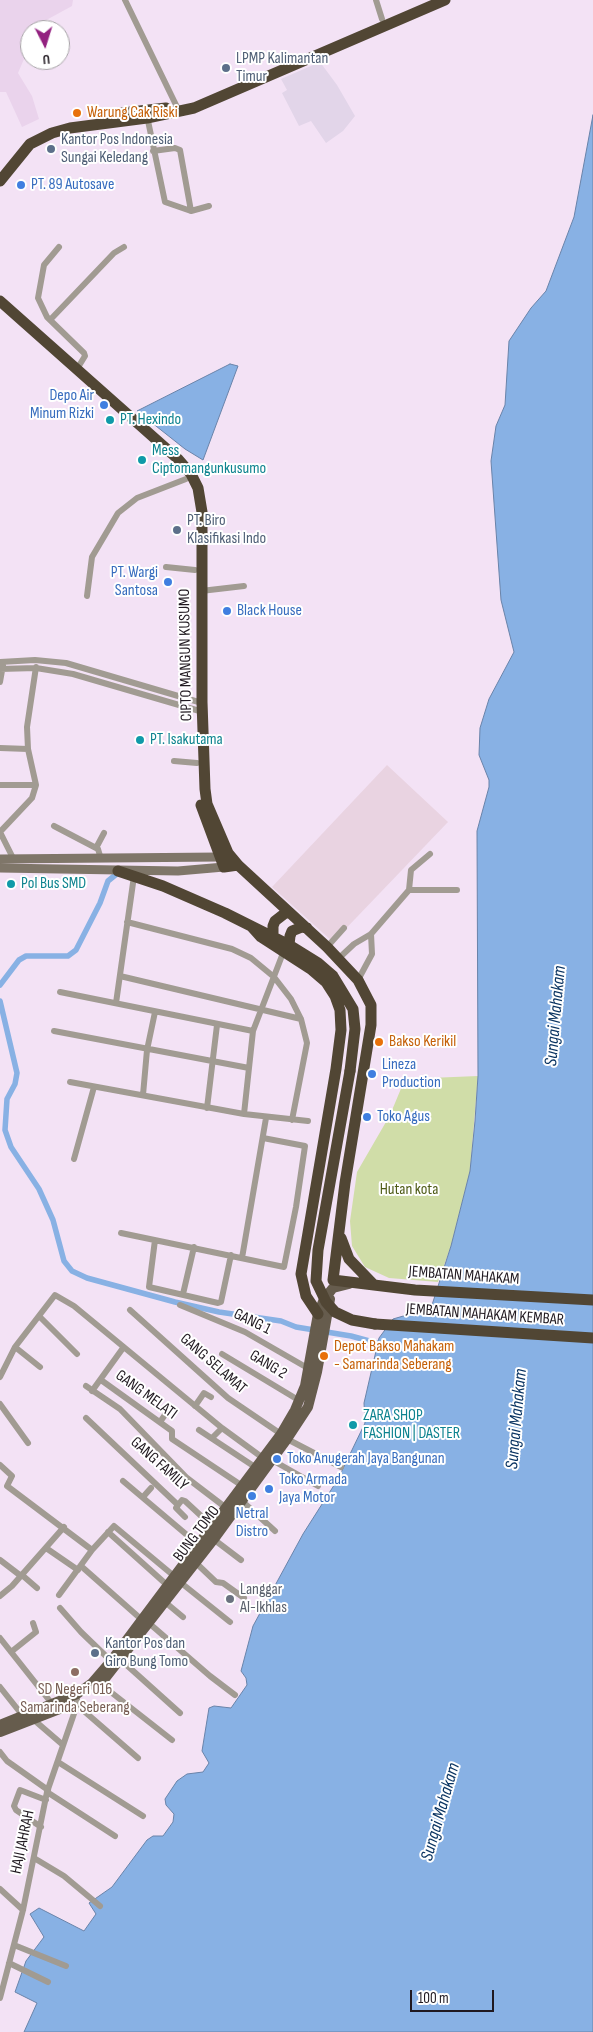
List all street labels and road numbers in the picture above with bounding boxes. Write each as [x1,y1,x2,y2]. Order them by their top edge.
street label: CIPTO MANGUN KUSUMO [175,588,197,722]
street label: JEMBATAN MAHAKAM [408,1263,520,1289]
street label: JEMBATAN MAHAKAM KEMBAR [405,1300,565,1330]
street label: GANG 1 [230,1305,274,1339]
street label: GANG SELAMAT [176,1330,250,1398]
street label: GANG 2 [246,1346,290,1384]
street label: GANG MELATI [111,1366,181,1424]
street label: GANG FAMILY [126,1433,192,1495]
street label: BUNG TOMO [170,1502,224,1566]
street label: HAJI JAHRAH [7,1808,39,1876]

